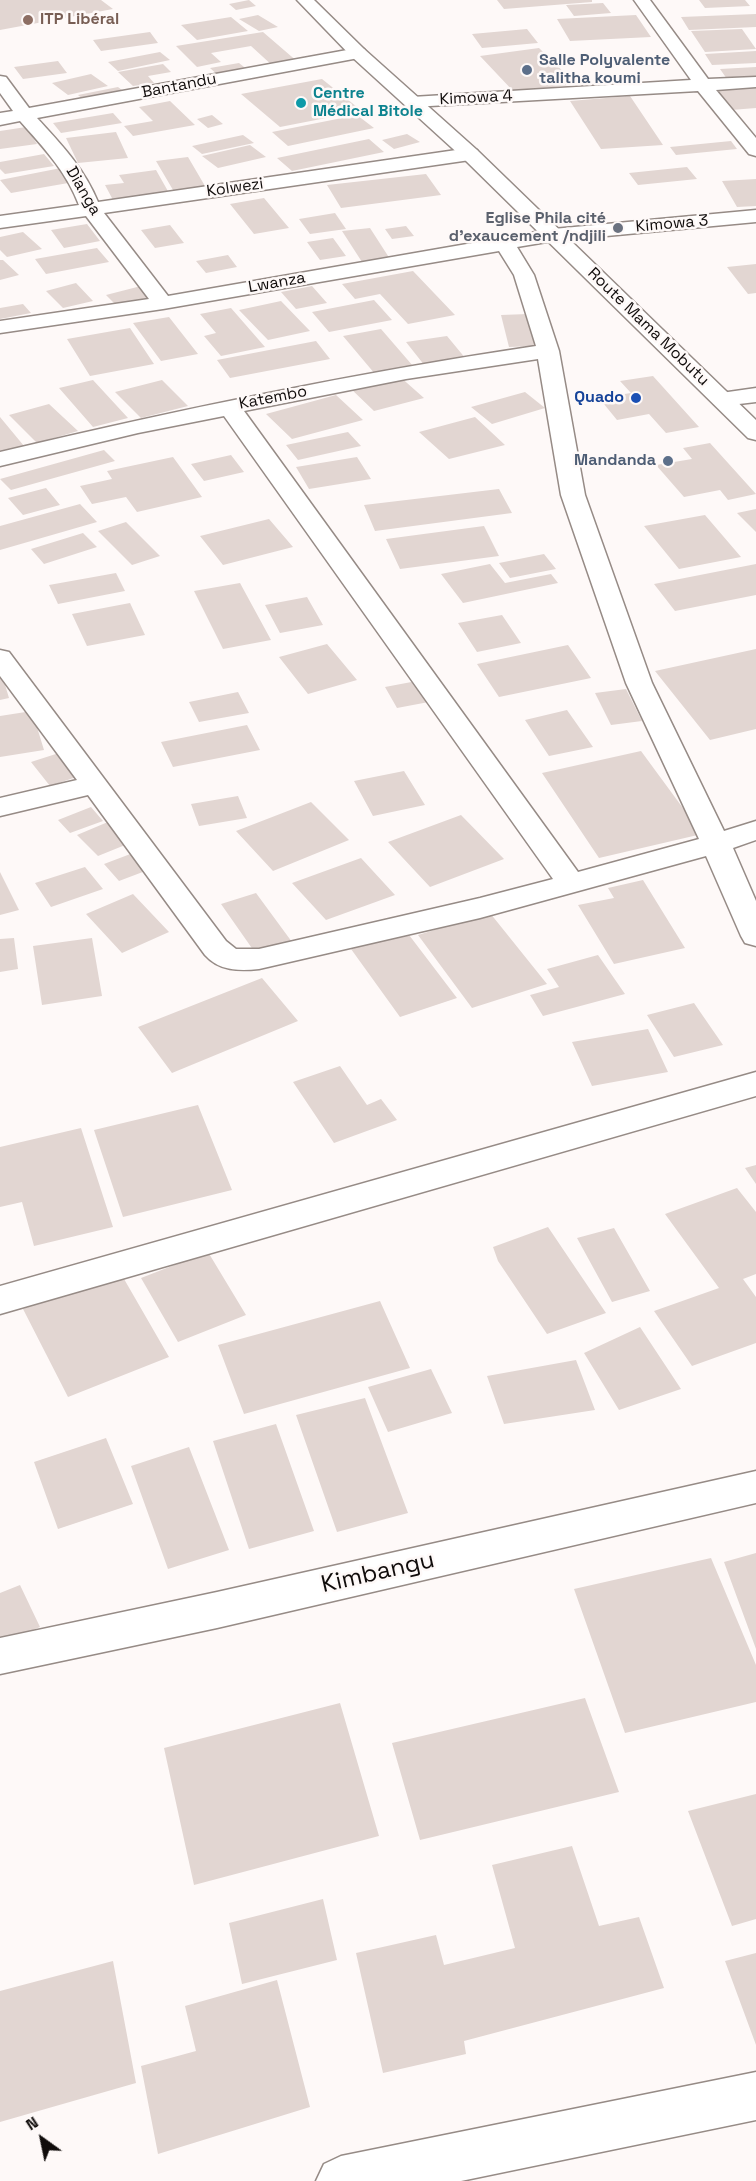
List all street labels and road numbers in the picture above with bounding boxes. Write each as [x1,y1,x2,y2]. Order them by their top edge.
street label: Bantandu [140,69,218,103]
street label: Kimowa 4 [439,86,513,110]
street label: Dianga [61,163,105,219]
street label: Kolwezi [205,175,265,201]
street label: Kimowa 3 [635,211,709,237]
street label: Route Mama Mobutu [583,264,713,390]
street label: Lwanza [247,269,307,297]
street label: Katembo [237,382,309,414]
street label: Kimbangu [319,1546,437,1600]

